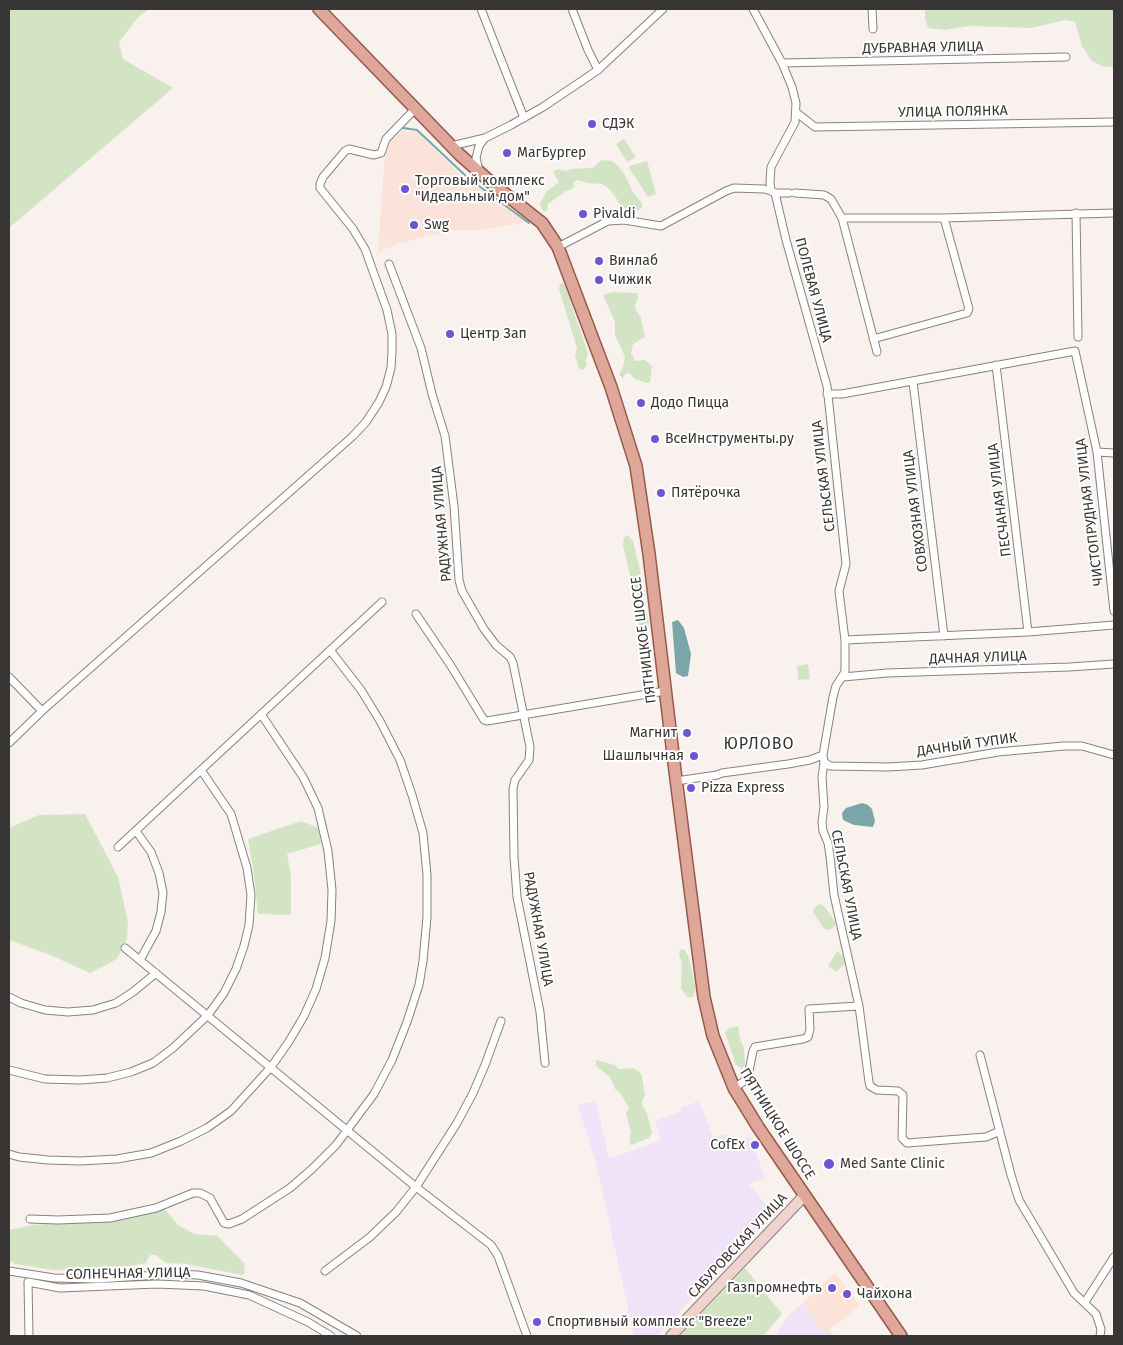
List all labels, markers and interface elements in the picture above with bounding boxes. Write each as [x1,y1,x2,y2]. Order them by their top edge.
street label: ДУБРАВНАЯ УЛИЦА [862,39,984,57]
street label: УЛИЦА ПОЛЯНКА [898,103,1008,121]
place label: СДЭК [602,116,634,132]
marker: СДЭК [586,118,598,130]
place label: МагБургер [517,145,586,161]
marker: МагБургер [501,147,513,159]
place label: Торговый комплекс "Идеальный дом" [415,173,545,206]
marker: Торговый комплекс "Идеальный дом" [399,183,411,195]
place label: Pivaldi [593,206,636,222]
marker: Pivaldi [577,208,589,220]
place label: Swg [424,217,449,233]
marker: Swg [408,219,420,231]
street label: ПОЛЕВАЯ УЛИЦА [791,236,835,344]
place label: Винлаб [609,253,658,269]
marker: Винлаб [593,255,605,267]
place label: Чижик [609,272,652,288]
marker: Чижик [593,274,605,286]
place label: Центр Зап [460,326,527,342]
marker: Центр Зап [444,328,456,340]
place label: Додо Пицца [651,395,729,411]
marker: Додо Пицца [635,397,647,409]
street label: СЕЛЬСКАЯ УЛИЦА [809,419,839,533]
place label: ВсеИнструменты.ру [665,431,794,447]
marker: ВсеИнструменты.ру [649,433,661,445]
street label: ЧИСТОПРУДНАЯ УЛИЦА [1073,437,1107,587]
street label: ПЕСЧАНАЯ УЛИЦА [985,442,1015,558]
street label: СОВХОЗНАЯ УЛИЦА [900,449,932,573]
street label: РАДУЖНАЯ УЛИЦА [429,465,455,583]
place label: Пятёрочка [671,485,741,501]
marker: Пятёрочка [655,487,667,499]
street label: ПЯТНИЦКОЕ ШОССЕ [628,575,660,705]
street label: ДАЧНАЯ УЛИЦА [929,648,1027,668]
place label: Магнит [629,725,677,741]
marker: Магнит [681,727,693,739]
street label: ДАЧНЫЙ ТУПИК [916,730,1018,760]
district label: ЮРЛОВО [723,735,795,755]
place label: Шашлычная [603,748,684,764]
marker: Шашлычная [688,750,700,762]
place label: Pizza Express [701,780,785,796]
marker: Pizza Express [685,782,697,794]
street label: СЕЛЬСКАЯ УЛИЦА [827,828,865,942]
street label: РАДУЖНАЯ УЛИЦА [520,870,556,988]
street label: ПЯТНИЦКОЕ ШОССЕ [736,1065,818,1183]
place label: CofEx [710,1137,745,1153]
marker: CofEx [749,1139,761,1151]
place label: Med Sante Clinic [840,1156,945,1172]
marker: Med Sante Clinic [822,1157,836,1171]
street label: САБУРОВСКАЯ УЛИЦА [685,1190,791,1302]
street label: СОЛНЕЧНАЯ УЛИЦА [65,1265,191,1283]
place label: Газпромнефть [727,1280,822,1296]
marker: Газпромнефть [826,1282,838,1294]
place label: Чайхона [857,1286,912,1302]
marker: Чайхона [841,1288,853,1300]
place label: Спортивный комплекс "Breeze" [547,1314,752,1330]
marker: Спортивный комплекс "Breeze" [531,1316,543,1328]

